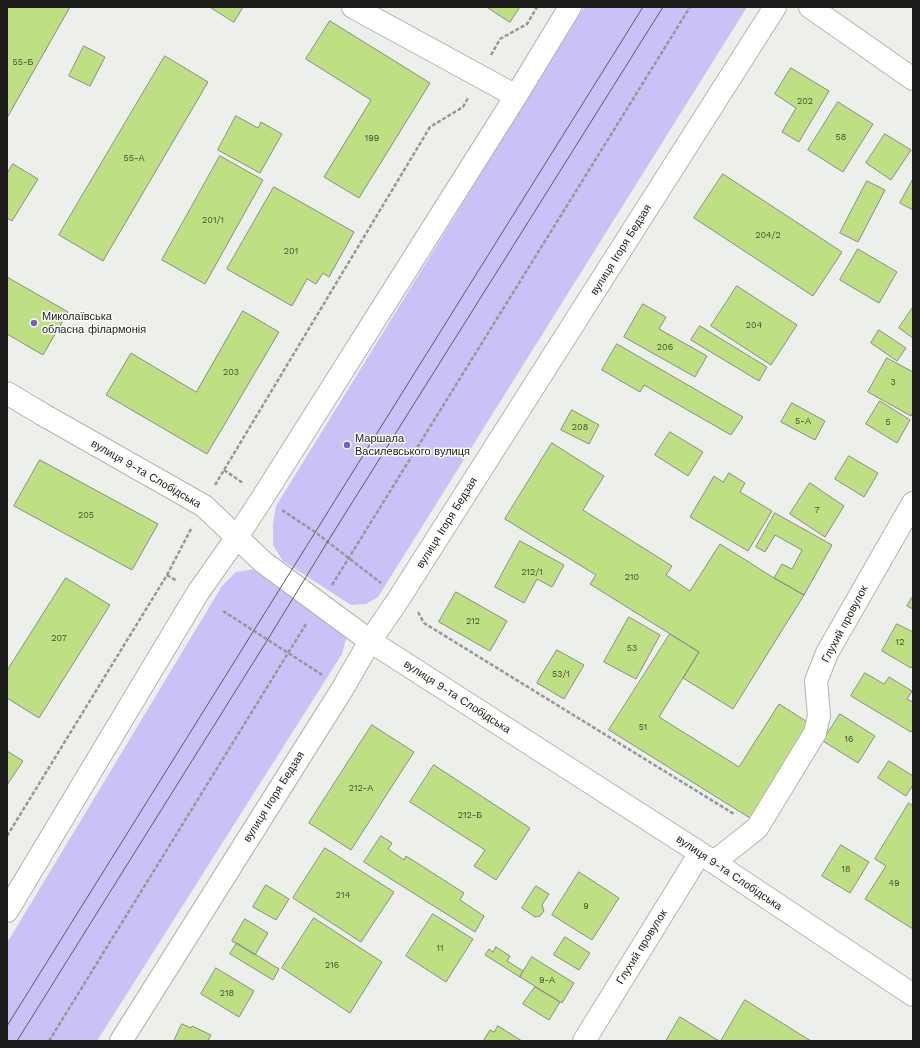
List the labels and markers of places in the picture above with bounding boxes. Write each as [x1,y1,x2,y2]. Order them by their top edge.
place label: Миколаївська обласна філармонія [42,310,146,336]
marker: Миколаївська обласна філармонія [29,318,39,328]
place label: Маршала Василевського вулиця [355,432,470,458]
marker: Маршала Василевського вулиця [342,440,352,450]

